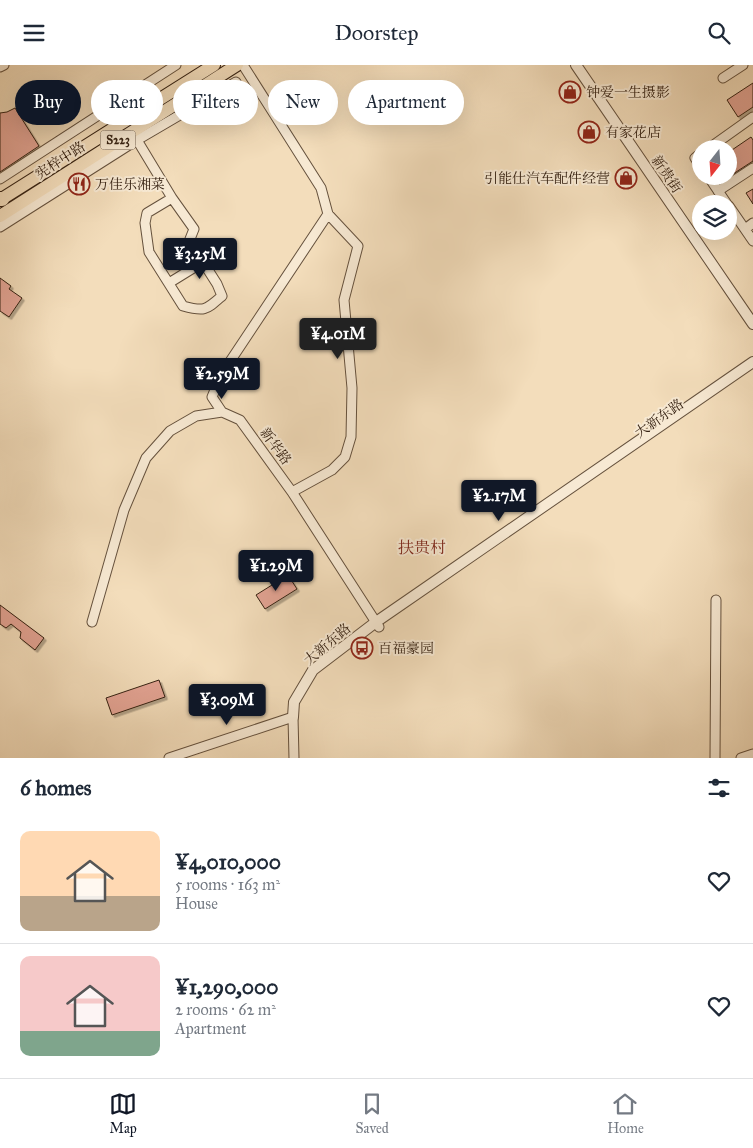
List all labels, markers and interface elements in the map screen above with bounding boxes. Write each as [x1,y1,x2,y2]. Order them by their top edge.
icon: menu [20,19,48,47]
text: Doorstep [334,19,419,46]
icon: search [705,19,733,47]
chip: Buy [15,80,81,125]
chip: Rent [91,80,163,125]
chip: Filters [173,80,258,125]
chip: New [268,80,338,125]
chip: Apartment [348,80,464,125]
shop icon: 钟爱一生摄影 [558,80,582,104]
place label: 钟爱一生摄影 [586,84,670,101]
shop icon: 有家花店 [577,120,601,144]
place label: 有家花店 [605,124,661,141]
road number: S223 [100,131,136,149]
street label: 宪梓中路 [32,138,88,183]
north arrow [692,140,738,185]
map controls [692,140,737,240]
street label: 新贵街 [648,152,685,196]
shop icon: 引能仕汽车配件经营 [614,166,638,190]
place label: 引能仕汽车配件经营 [484,170,610,187]
restaurant icon: 万佳乐湘菜 [67,172,91,196]
place label: 万佳乐湘菜 [95,176,165,193]
button: layers [692,195,737,240]
pin: ¥3.25M [159,237,241,280]
text: ¥3.25M [174,244,226,263]
pin: ¥4.01M [297,317,379,360]
text: ¥4.01M [310,324,366,343]
pin: ¥2.59M [181,357,263,400]
text: ¥2.59M [195,364,249,383]
street label: 大新东路 [631,395,687,441]
street label: 新华路 [256,424,295,468]
pin: ¥2.17M [458,479,540,522]
text: ¥2.17M [472,486,526,505]
district label: 扶贵村 [398,538,446,557]
pin: ¥1.29M [235,549,317,592]
text: ¥1.29M [249,556,303,575]
street label: 大新东路 [300,620,354,669]
bus stop icon: 百福豪园 [350,636,374,660]
place label: 百福豪园 [378,640,434,657]
pin: ¥3.09M [186,683,268,726]
text: ¥3.09M [200,690,254,709]
icon: filters [705,774,733,802]
text: 6 homes [20,775,92,801]
text: ¥4,010,000 [175,849,281,875]
icon: home [60,851,120,911]
icon: heart [705,867,733,895]
text: 5 rooms · 163 m² [175,875,280,894]
text: House [175,894,218,913]
text: ¥1,290,000 [175,974,278,1000]
icon: home [60,976,120,1036]
icon: heart [705,992,733,1020]
text: 2 rooms · 62 m² [175,1000,276,1019]
text: Apartment [175,1019,247,1038]
tab: Map [109,1090,137,1137]
tab: Saved [356,1090,389,1137]
tab: Home [607,1090,644,1137]

